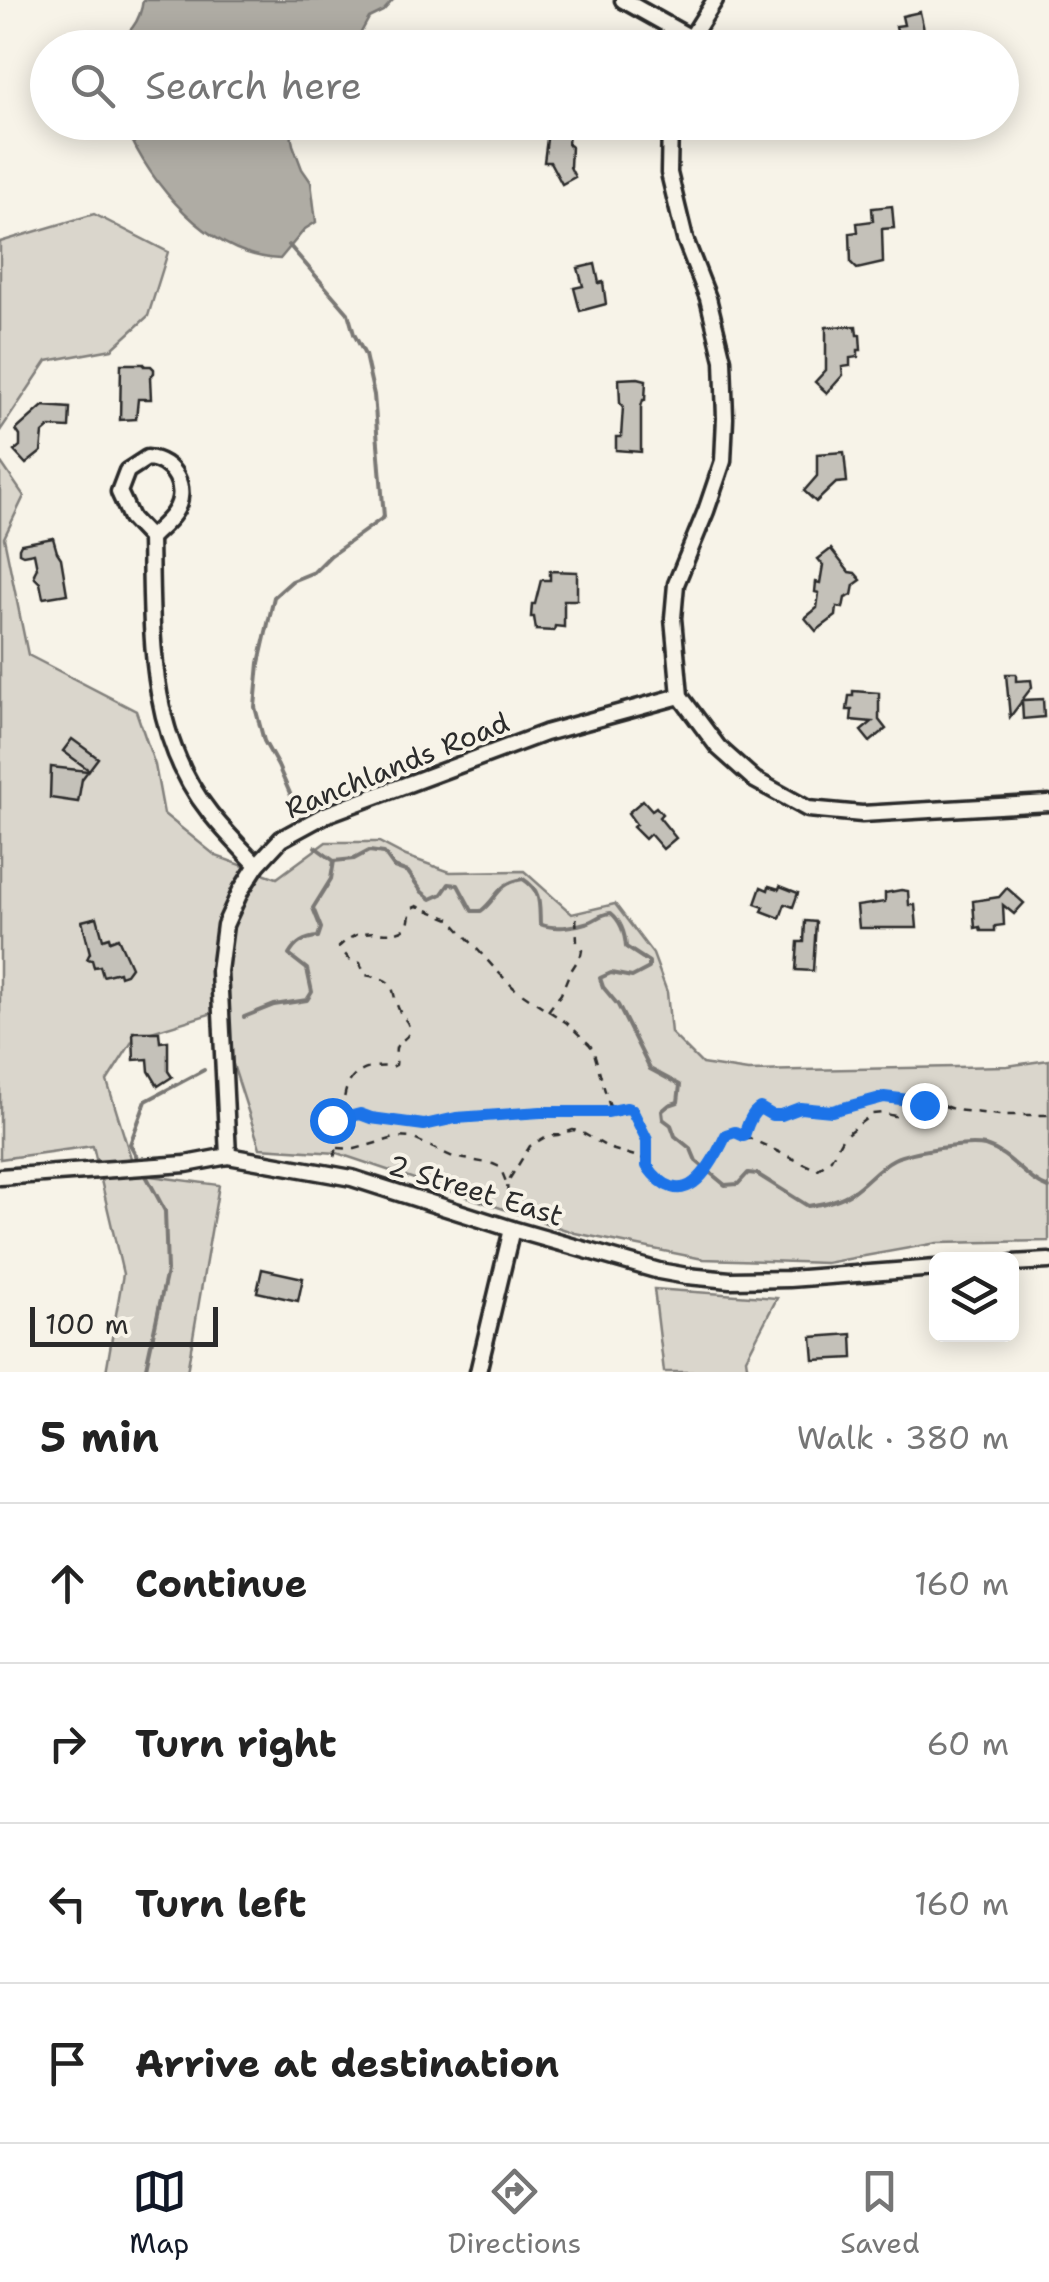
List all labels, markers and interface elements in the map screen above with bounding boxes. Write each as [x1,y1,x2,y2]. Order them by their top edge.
search box [30,30,1019,140]
icon: search [65,58,120,113]
text: Search here [145,60,362,111]
street label: Ranchlands Road [279,703,515,827]
route end [902,1083,948,1129]
route start [310,1098,356,1144]
street label: 2 Street East [384,1145,568,1235]
map controls [929,1252,1019,1342]
button: layers [929,1252,1019,1342]
scale bar [30,1302,218,1346]
text: 100 m [45,1305,129,1343]
text: 5 min [40,1409,159,1465]
text: Walk · 380 m [797,1416,1009,1459]
icon: ahead [40,1556,95,1611]
text: Continue [135,1558,307,1609]
text: 160 m [914,1562,1009,1605]
icon: right [40,1716,95,1771]
text: Turn right [135,1718,337,1769]
text: 60 m [927,1722,1009,1765]
icon: left [40,1876,95,1931]
text: Turn left [135,1878,307,1929]
text: 160 m [914,1882,1009,1925]
icon: arrive [40,2036,95,2091]
text: Arrive at destination [135,2038,559,2089]
tab: Map [129,2164,189,2262]
tab: Directions [448,2164,581,2262]
tab: Saved [840,2164,920,2262]

